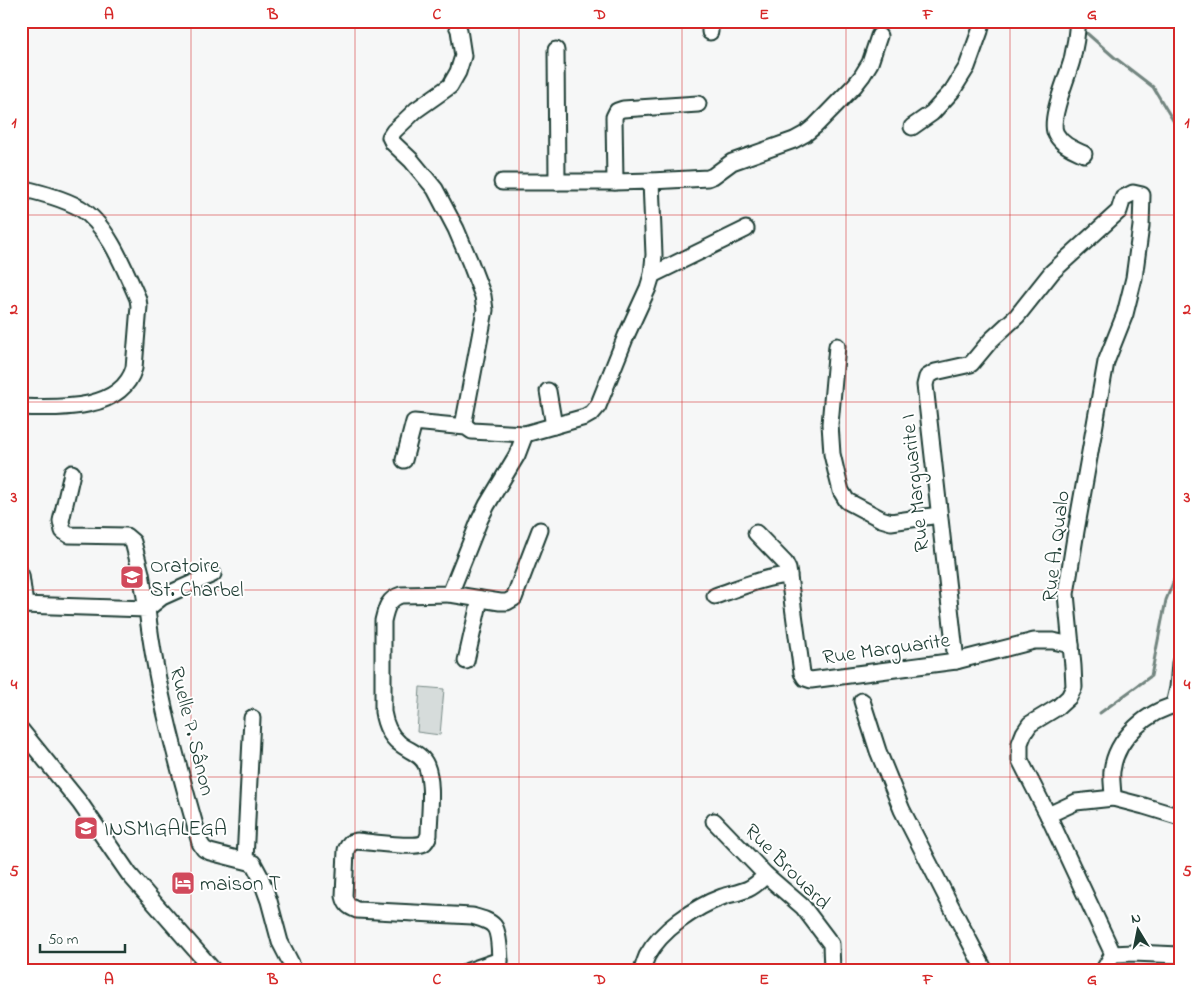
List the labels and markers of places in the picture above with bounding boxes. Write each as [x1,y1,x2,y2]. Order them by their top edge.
place label: Oratoire St. Charbel [150,552,243,606]
school or university icon: Oratoire St. Charbel [119,564,145,590]
school or university icon: INSMIGALEGA [73,815,99,841]
place label: INSMIGALEGA [104,815,227,845]
hotel icon: maison T [170,870,196,896]
place label: maison T [200,870,281,900]

